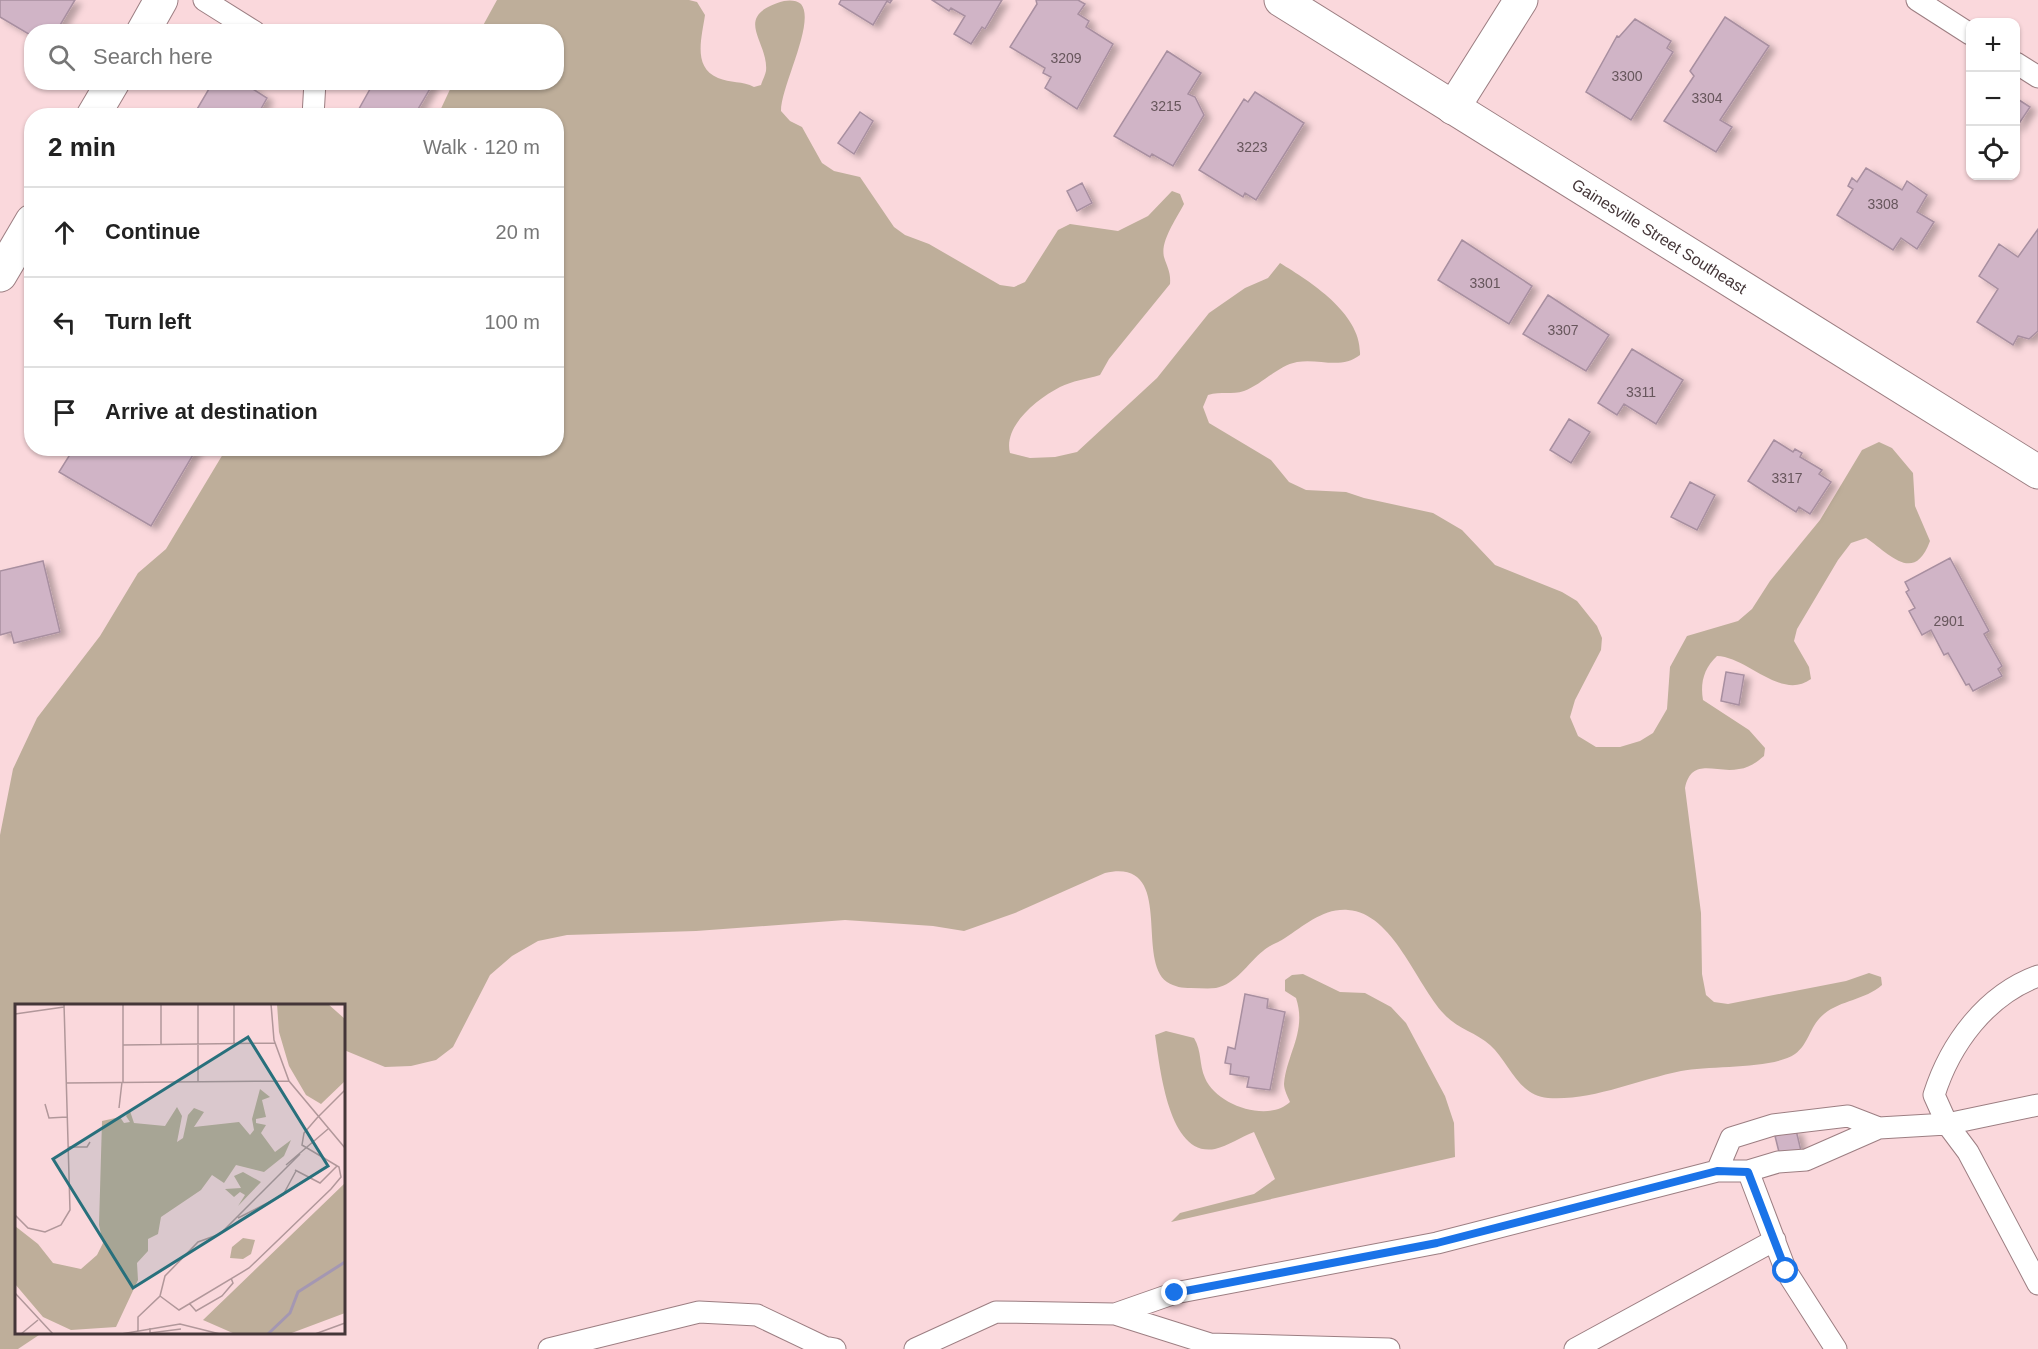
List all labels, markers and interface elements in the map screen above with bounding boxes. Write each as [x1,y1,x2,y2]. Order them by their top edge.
map controls [1966,18,2020,180]
button: + [1966,18,2020,72]
search box [24,24,564,90]
icon: search [45,41,78,74]
text: Search here [93,44,213,69]
house number: 3209 [1050,50,1082,66]
house number: 3300 [1611,68,1643,84]
button: − [1966,72,2020,126]
house number: 3304 [1691,90,1723,106]
house number: 3215 [1150,98,1182,114]
button: locate [1966,126,2020,180]
text: 2 min [48,132,116,162]
text: Walk · 120 m [423,136,540,158]
house number: 3223 [1236,139,1268,155]
street label: Gainesville Street Southeast [1569,176,1750,297]
house number: 3308 [1867,196,1899,212]
icon: ahead [48,216,81,249]
text: Continue [105,219,200,244]
text: 20 m [496,221,540,243]
house number: 3301 [1469,275,1501,291]
icon: left [48,306,81,339]
text: Turn left [105,309,191,334]
text: 100 m [484,311,540,333]
house number: 3307 [1547,322,1579,338]
house number: 3311 [1626,384,1656,400]
icon: arrive [48,396,81,429]
text: Arrive at destination [105,399,318,424]
house number: 3317 [1771,470,1803,486]
house number: 2901 [1933,613,1965,629]
inset map [15,1004,345,1334]
route start [1772,1257,1798,1283]
route end [1161,1279,1187,1305]

